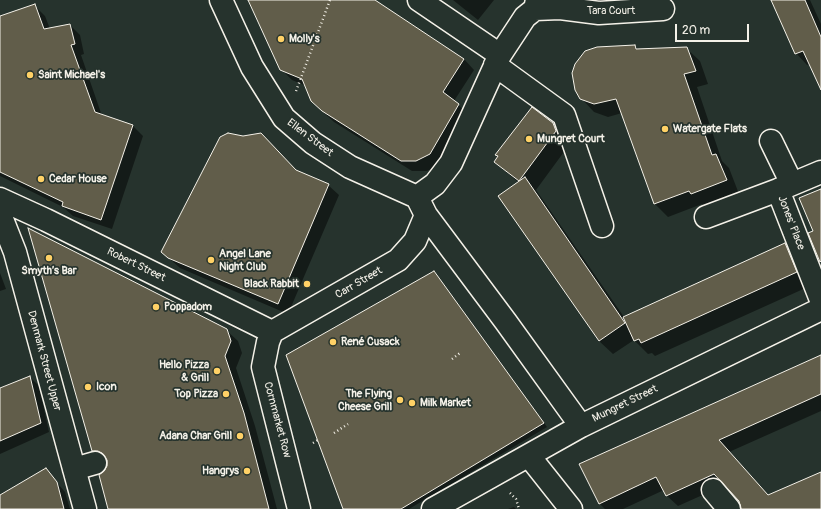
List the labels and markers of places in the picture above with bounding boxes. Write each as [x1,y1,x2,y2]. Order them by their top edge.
place label: Molly's [289,32,320,46]
marker: Molly's [276,34,286,44]
place label: Saint Michael's [38,68,105,82]
marker: Saint Michael's [25,70,35,80]
place label: Watergate Flats [673,122,747,136]
marker: Watergate Flats [660,124,670,134]
place label: Mungret Court [537,132,605,146]
marker: Mungret Court [524,134,534,144]
place label: Cedar House [49,172,107,186]
marker: Cedar House [36,174,46,184]
place label: Angel Lane Night Club [219,247,271,273]
marker: Smyth’s Bar [44,253,54,263]
marker: Angel Lane Night Club [206,255,216,265]
place label: Smyth’s Bar [21,264,77,278]
place label: Black Rabbit [244,277,299,291]
marker: Black Rabbit [302,279,312,289]
place label: Poppadom [164,300,212,314]
marker: Poppadom [151,302,161,312]
place label: René Cusack [341,335,400,349]
marker: René Cusack [328,337,338,347]
place label: Hello Pizza & Grill [159,358,209,384]
marker: Hello Pizza & Grill [212,366,222,376]
place label: Icon [96,380,117,394]
marker: Icon [83,382,93,392]
place label: Top Pizza [174,387,218,401]
place label: The Flying Cheese Grill [338,387,392,413]
marker: Top Pizza [221,389,231,399]
marker: The Flying Cheese Grill [395,395,405,405]
place label: Milk Market [420,396,471,410]
marker: Milk Market [407,398,417,408]
place label: Adana Char Grill [159,429,232,443]
marker: Adana Char Grill [235,431,245,441]
place label: Hangrys [202,464,239,478]
marker: Hangrys [242,466,252,476]

